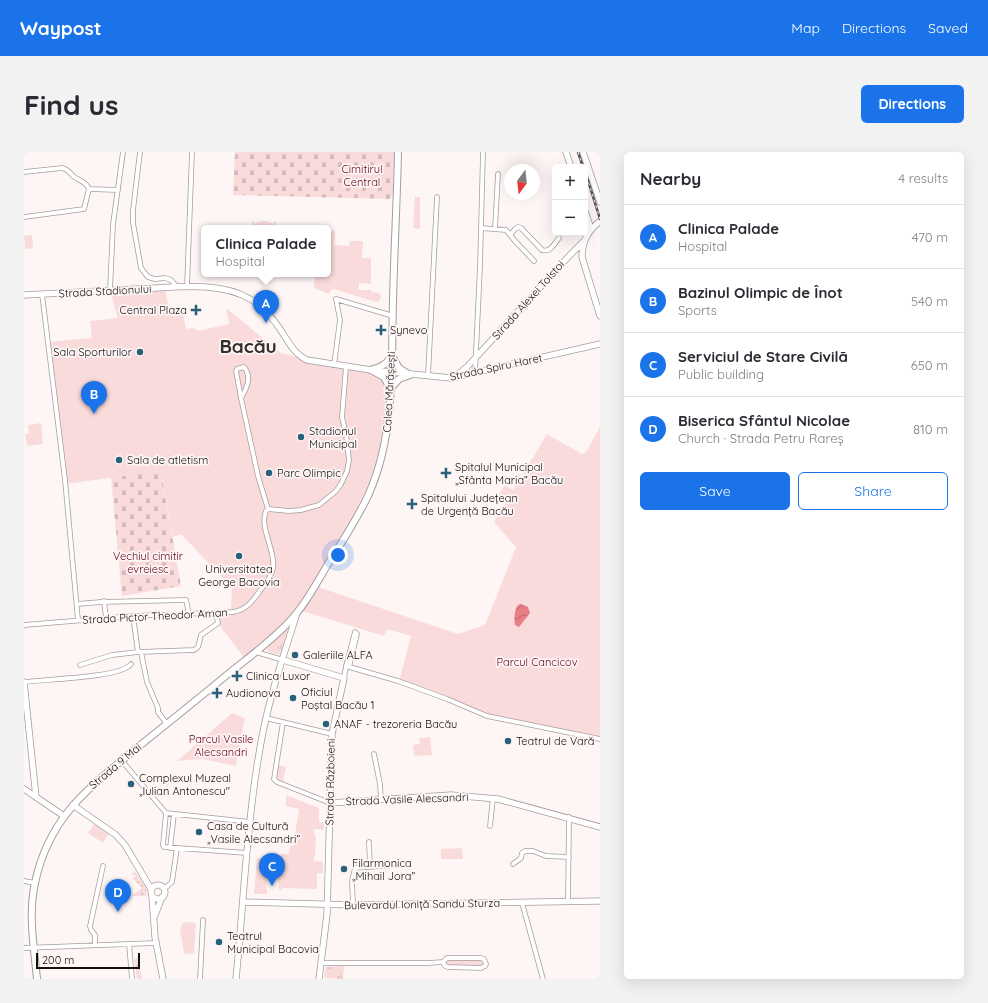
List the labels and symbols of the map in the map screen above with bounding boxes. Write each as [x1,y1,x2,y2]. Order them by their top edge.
park label: Cimitirul Central [341,162,383,189]
north arrow [504,164,540,200]
street label: Strada Alexei Tolstoi [489,257,567,343]
street label: Strada Stadionului [58,282,152,300]
pin: A [253,290,279,323]
place label: Central Plaza [120,303,187,317]
marker: Central Plaza [190,304,202,316]
place label: Synevo [390,323,428,337]
marker: Synevo [375,324,387,336]
district label: Bacău [219,334,277,358]
place label: Sala Sporturilor [53,345,133,359]
marker: Sala Sporturilor [135,347,145,357]
street label: Strada Spiru Haret [448,350,544,384]
street label: Calea Mărășești [380,351,398,433]
pin: B [81,381,107,414]
place label: Stadionul Municipal [309,424,357,451]
marker: Stadionul Municipal [296,432,306,442]
place label: Sala de atletism [127,453,208,467]
marker: Sala de atletism [114,455,124,465]
place label: Spitalul Municipal „Sfânta Maria” Bacău [455,460,563,487]
place label: Parc Olimpic [277,466,341,480]
marker: Spitalul Municipal „Sfânta Maria” Bacău [440,467,452,479]
marker: Parc Olimpic [264,468,274,478]
place label: Spitalului Județean de Urgență Bacău [421,491,518,518]
marker: Spitalului Județean de Urgență Bacău [406,498,418,510]
your location [328,545,348,565]
park label: Vechiul cimitir evreiesc [113,549,184,576]
marker: Universitatea George Bacovia [234,551,244,561]
place label: Universitatea George Bacovia [198,562,280,589]
street label: Strada Pictor Theodor Aman [82,605,228,627]
place label: Galeriile ALFA [303,648,373,662]
marker: Galeriile ALFA [290,650,300,660]
park label: Parcul Cancicov [496,655,578,669]
place label: Clinica Luxor [246,669,311,683]
marker: Clinica Luxor [231,670,243,682]
place label: Oficiul Poştal Bacău 1 [301,685,375,712]
place label: Audionova [226,686,280,700]
marker: Audionova [211,687,223,699]
marker: Oficiul Poştal Bacău 1 [288,693,298,703]
place label: ANAF - trezoreria Bacău [334,717,457,731]
marker: ANAF - trezoreria Bacău [321,719,331,729]
park label: Parcul Vasile Alecsandri [189,732,253,759]
place label: Teatrul de Vară [516,734,595,748]
marker: Teatrul de Vară [503,736,513,746]
street label: Strada Războieni [322,738,338,826]
street label: Strada 9 Mai [86,740,144,792]
place label: Complexul Muzeal „Iulian Antonescu" [139,771,231,798]
marker: Complexul Muzeal „Iulian Antonescu" [126,779,136,789]
street label: Strada Vasile Alecsandri [345,790,469,808]
place label: Casa de Cultură „Vasile Alecsandri” [207,819,300,846]
marker: Casa de Cultură „Vasile Alecsandri” [194,827,204,837]
pin: C [259,853,285,886]
place label: Filarmonica „Mihail Jora” [352,856,415,883]
marker: Filarmonica „Mihail Jora” [339,864,349,874]
pin: D [105,879,131,912]
street label: Bulevardul Ioniță Sandu Sturza [344,896,500,912]
place label: Teatrul Municipal Bacovia [227,929,319,956]
marker: Teatrul Municipal Bacovia [214,937,224,947]
scale bar [36,951,140,970]

